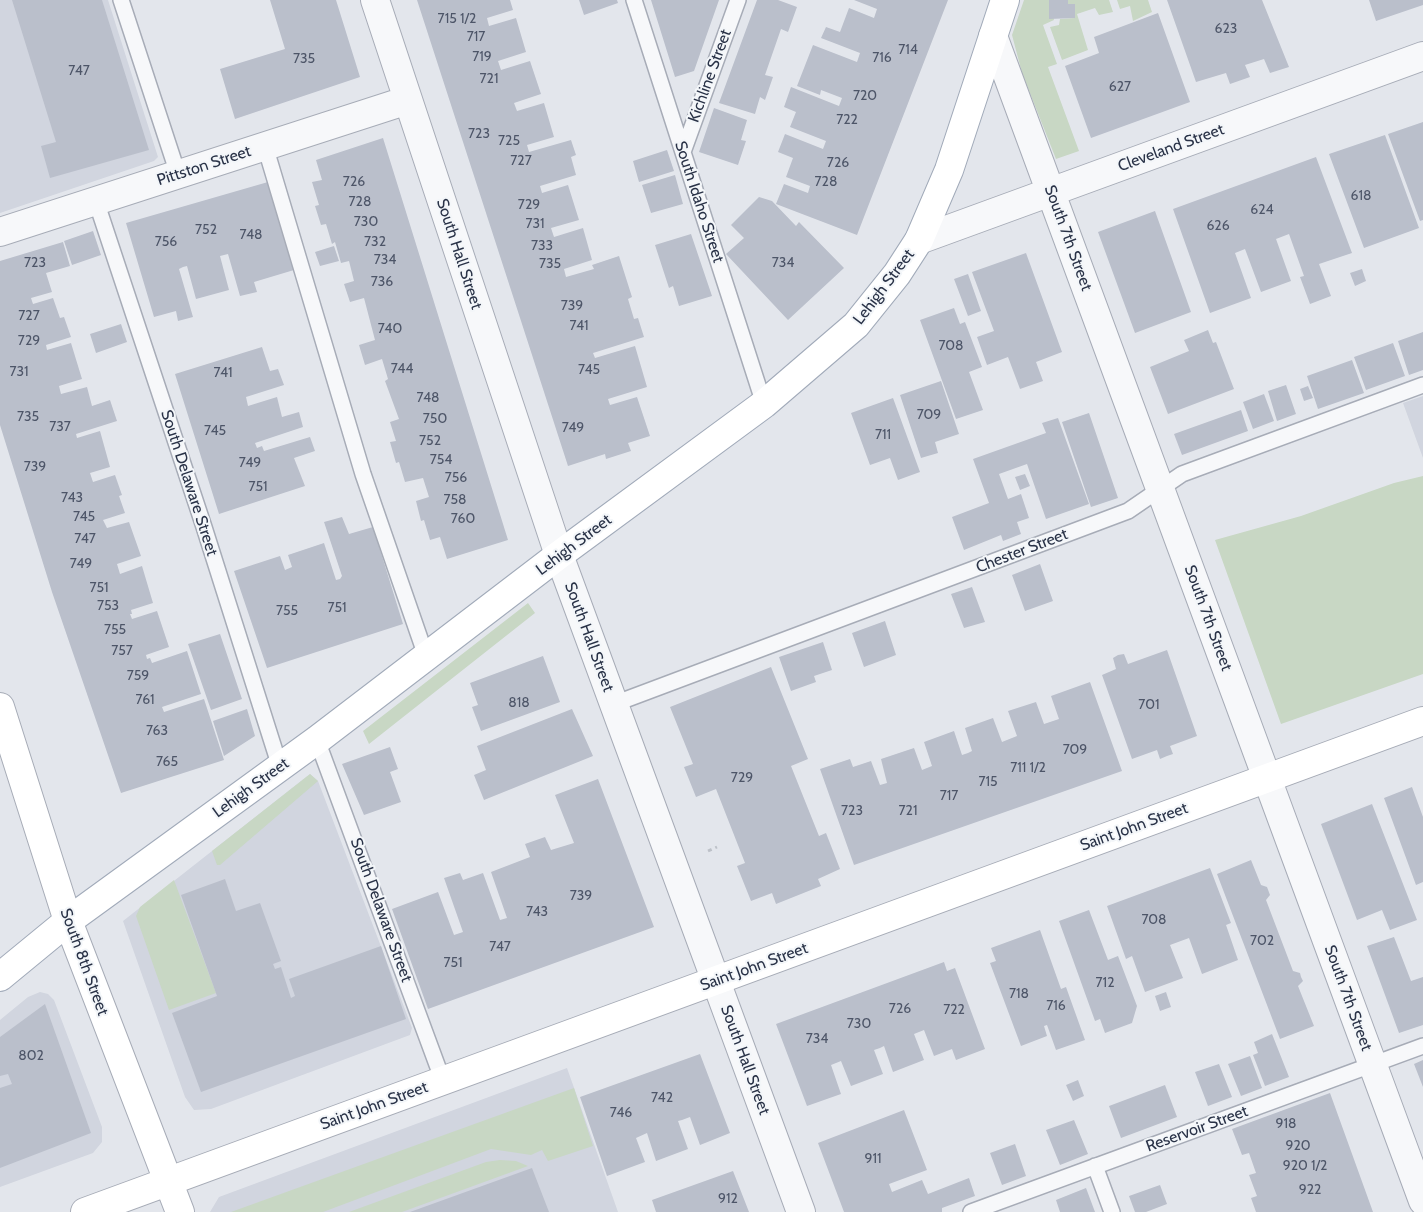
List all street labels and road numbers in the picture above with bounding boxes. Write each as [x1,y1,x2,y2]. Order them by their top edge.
street label: Kichline Street [684,27,736,125]
street label: Cleveland Street [1115,120,1227,176]
street label: South Idaho Street [670,139,728,265]
street label: Pittston Street [155,142,253,190]
street label: South 7th Street [1040,183,1096,293]
street label: South Hall Street [432,196,486,312]
street label: Lehigh Street [849,245,919,329]
street label: South Delaware Street [156,408,222,558]
street label: Lehigh Street [532,510,616,580]
street label: Chester Street [973,525,1071,577]
street label: South 7th Street [1180,563,1236,673]
street label: South Hall Street [560,580,618,694]
street label: Lehigh Street [209,754,293,822]
street label: Saint John Street [1078,799,1190,855]
street label: South Delaware Street [346,835,416,985]
street label: South 8th Street [56,906,112,1018]
street label: Saint John Street [698,939,810,995]
street label: South 7th Street [1320,943,1376,1053]
street label: South Hall Street [716,1003,774,1117]
street label: Saint John Street [318,1078,430,1134]
street label: Reservoir Street [1143,1102,1251,1156]

